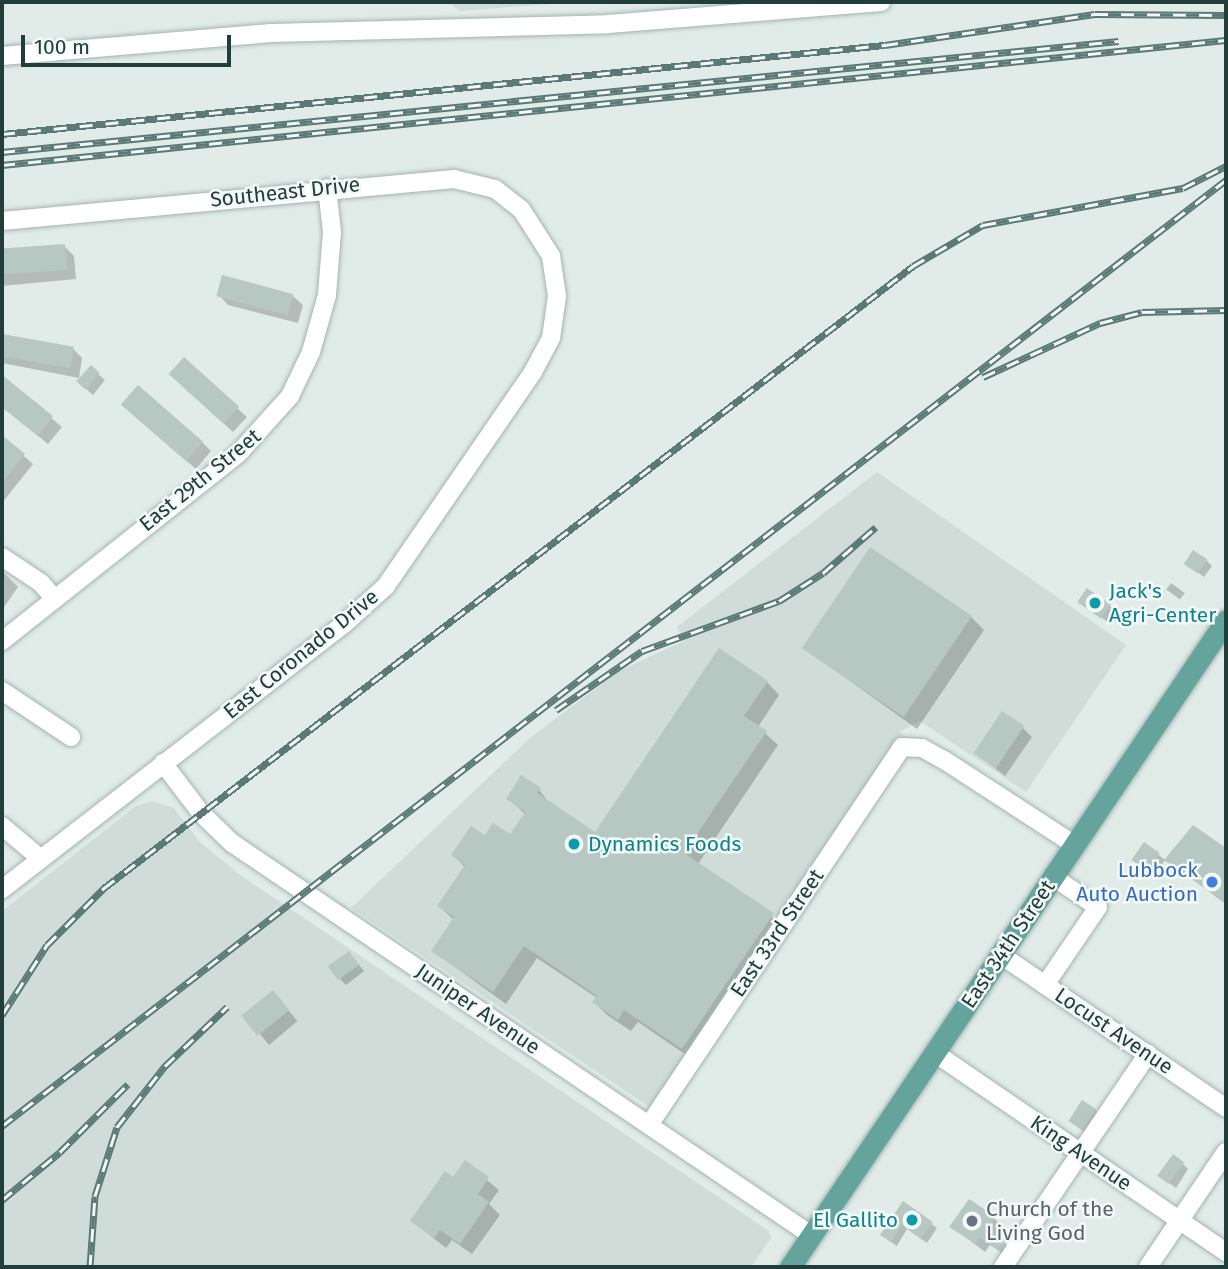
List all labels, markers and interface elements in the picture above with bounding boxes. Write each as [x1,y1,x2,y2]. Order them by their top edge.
scale bar [24,21,234,65]
text: 100 m [34,34,90,60]
street label: Southeast Drive [209,172,361,212]
street label: East 29th Street [134,423,266,537]
place label: Jack's Agri-Center [1109,578,1216,628]
street label: East Coronado Drive [219,584,383,724]
marker: Jack's Agri-Center [1087,595,1103,611]
place label: Dynamics Foods [588,831,741,857]
marker: Dynamics Foods [566,836,582,852]
place label: Lubbock Auto Auction [1076,857,1198,907]
street label: East 33rd Street [725,864,829,1002]
marker: Lubbock Auto Auction [1204,874,1220,890]
street label: East 34th Street [956,875,1060,1013]
street label: Juniper Avenue [411,958,545,1060]
street label: Locust Avenue [1050,982,1178,1080]
street label: King Avenue [1026,1110,1136,1196]
place label: Church of the Living God [986,1196,1114,1246]
place label: El Gallito [813,1207,898,1233]
marker: El Gallito [904,1212,920,1228]
marker: Church of the Living God [964,1213,980,1229]

